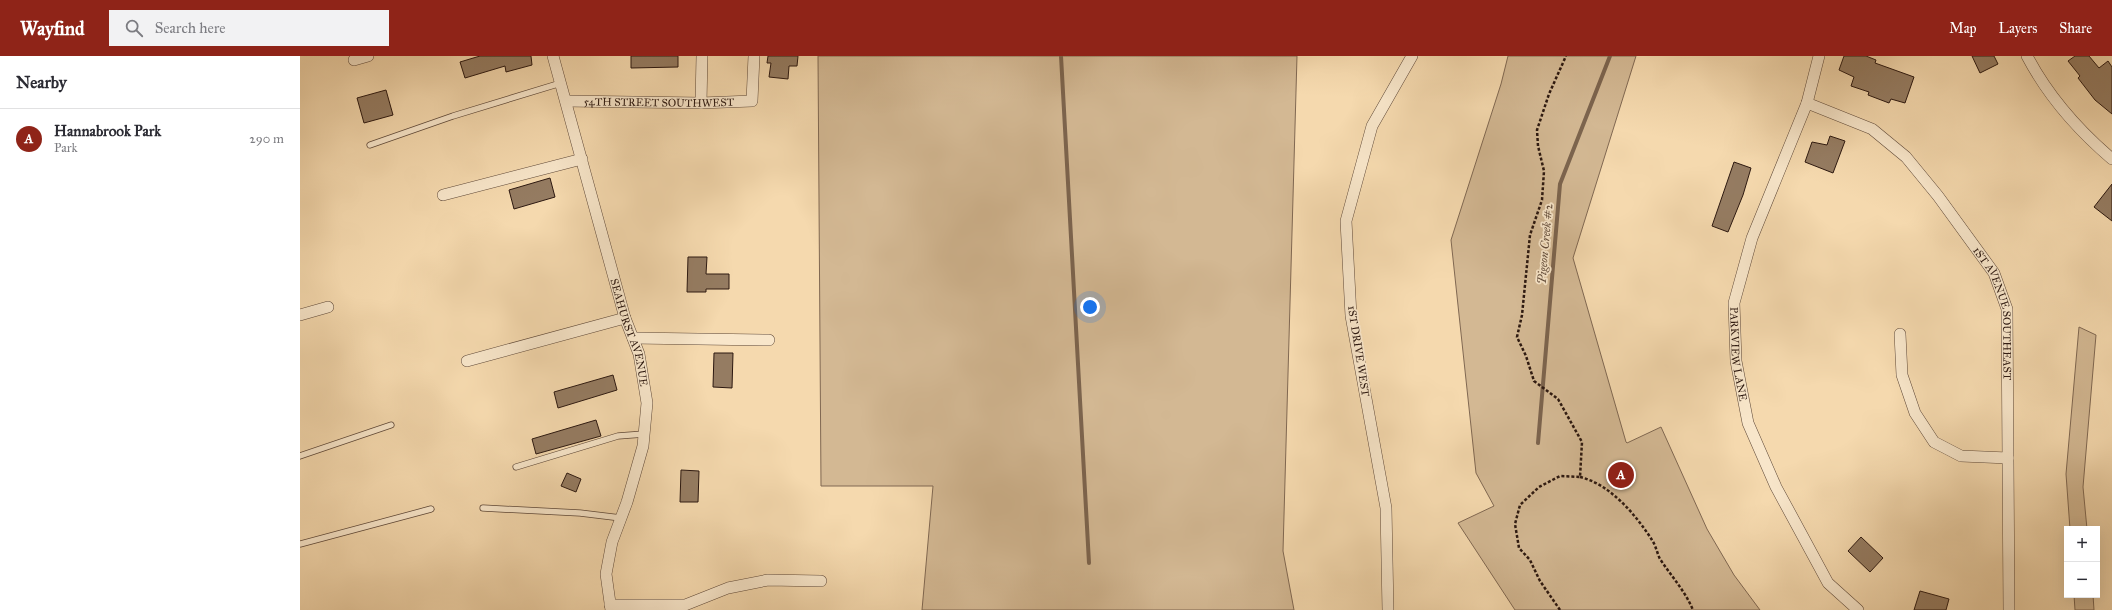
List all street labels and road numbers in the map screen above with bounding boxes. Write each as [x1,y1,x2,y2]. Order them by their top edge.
street label: 54TH STREET SOUTHWEST [584,95,735,110]
street label: 1ST AVENUE SOUTHEAST [1970,244,2013,381]
street label: SEAHURST AVENUE [607,277,650,387]
street label: 1ST DRIVE WEST [1345,305,1372,398]
street label: PARKVIEW LANE [1727,307,1750,402]

